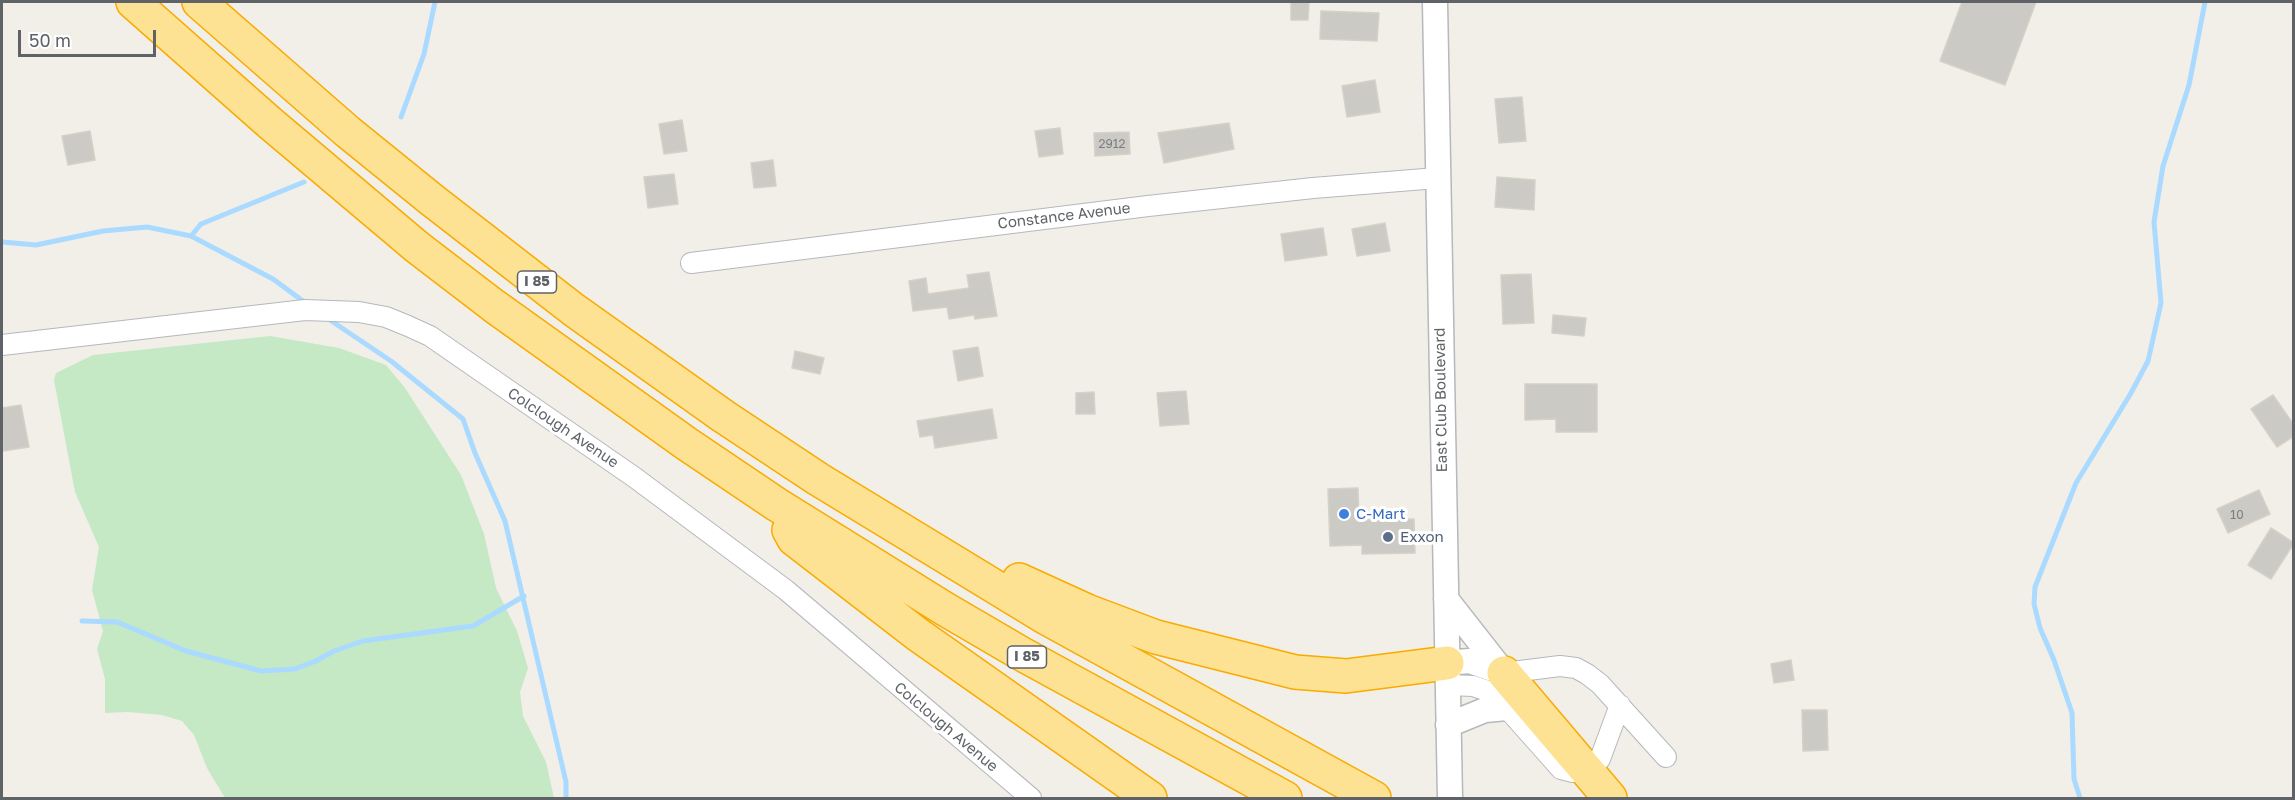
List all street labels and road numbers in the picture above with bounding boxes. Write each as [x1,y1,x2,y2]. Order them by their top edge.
street label: Constance Avenue [997,199,1131,233]
road number: I 85 [518,271,556,293]
street label: East Club Boulevard [1431,327,1451,473]
street label: Colclough Avenue [504,384,622,472]
road number: I 85 [1008,646,1046,668]
street label: Colclough Avenue [890,678,1002,776]

